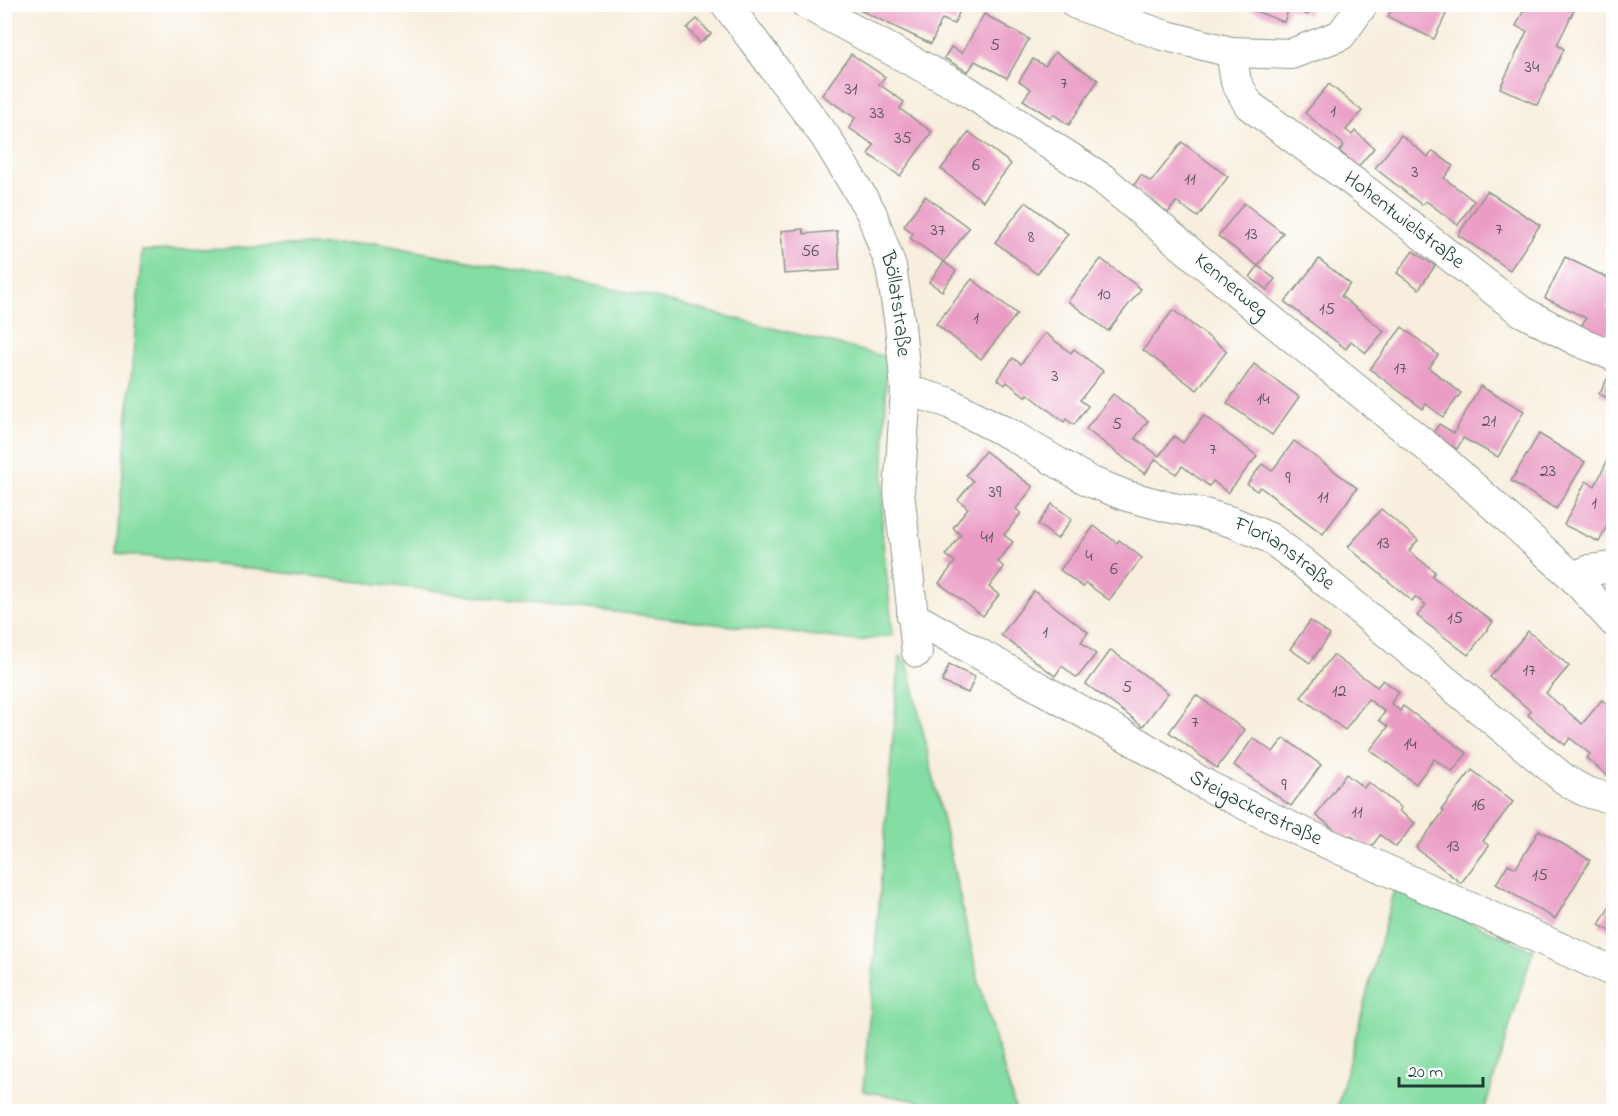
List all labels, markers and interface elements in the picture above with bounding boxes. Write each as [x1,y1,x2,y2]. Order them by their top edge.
house number: 5 [990,33,1000,59]
house number: 34 [1525,55,1540,81]
house number: 7 [1060,71,1068,97]
house number: 31 [844,77,858,103]
house number: 1 [1330,99,1336,125]
house number: 33 [870,101,884,127]
house number: 35 [894,126,912,152]
house number: 6 [972,153,980,179]
house number: 3 [1411,160,1419,186]
street label: Hohentwielstraße [1337,164,1471,277]
house number: 11 [1184,167,1196,193]
house number: 7 [1495,217,1503,243]
house number: 37 [931,218,946,244]
house number: 13 [1244,222,1258,248]
house number: 8 [1028,225,1035,251]
house number: 56 [801,239,819,265]
street label: Kennerweg [1187,246,1274,328]
street label: Böllatstraße [871,247,918,359]
house number: 10 [1097,282,1111,308]
house number: 15 [1319,297,1335,323]
house number: 1 [973,306,979,332]
house number: 17 [1393,356,1407,382]
house number: 3 [1051,364,1059,390]
house number: 14 [1256,387,1270,413]
house number: 21 [1482,409,1497,435]
house number: 5 [1112,412,1122,438]
house number: 7 [1209,437,1217,463]
house number: 23 [1540,459,1556,485]
house number: 9 [1285,466,1291,492]
house number: 39 [989,480,1002,506]
house number: 11 [1317,485,1329,511]
house number: 1 [1591,491,1597,517]
street label: Florianstraße [1229,509,1342,598]
house number: 41 [980,525,994,551]
house number: 13 [1376,531,1390,557]
house number: 4 [1085,544,1093,570]
house number: 6 [1110,557,1118,583]
house number: 15 [1447,606,1463,632]
house number: 1 [1042,620,1048,646]
house number: 17 [1522,658,1536,684]
house number: 5 [1122,675,1132,701]
house number: 12 [1332,679,1346,705]
house number: 7 [1191,710,1199,736]
house number: 14 [1403,732,1417,758]
street label: Steigackerstraße [1183,763,1327,854]
house number: 9 [1281,773,1287,799]
house number: 16 [1471,793,1485,819]
house number: 11 [1351,800,1363,826]
house number: 13 [1446,834,1460,860]
house number: 15 [1532,863,1548,889]
scale bar [1399,1050,1483,1088]
text: 20 m [1408,1060,1443,1086]

